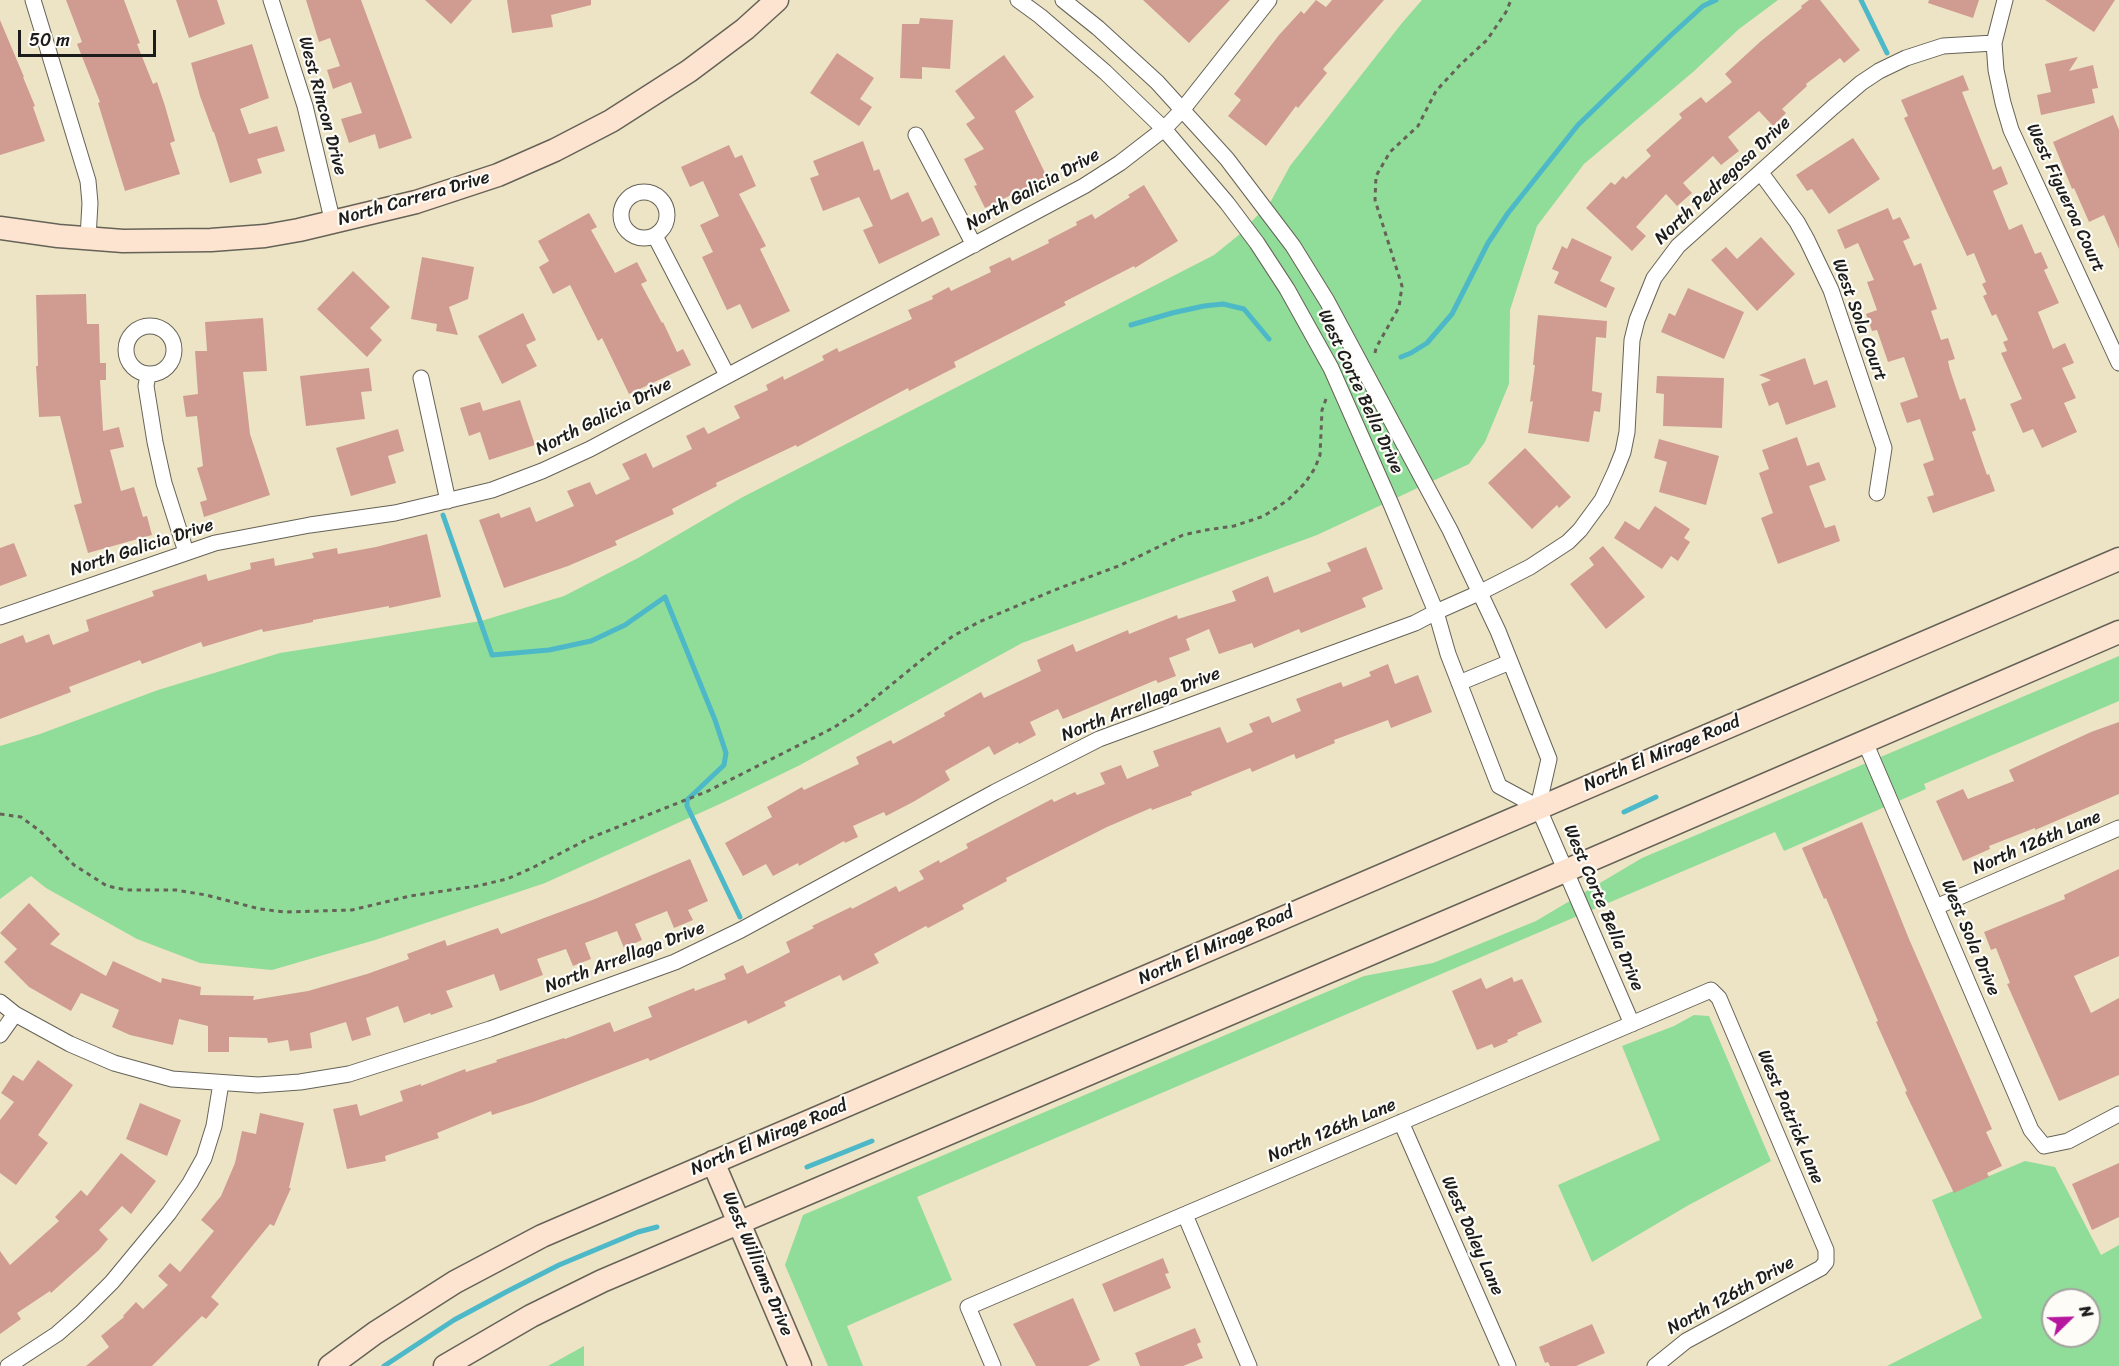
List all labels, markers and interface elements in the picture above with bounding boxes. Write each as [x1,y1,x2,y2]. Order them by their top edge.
scale bar [21,18,159,56]
text: 50 m [29,24,70,56]
street label: West Rincon Drive [293,34,351,178]
street label: North Pedregosa Drive [1651,112,1795,250]
street label: West Figueroa Court [2021,120,2109,276]
street label: North Galicia Drive [962,144,1104,236]
street label: North Carrera Drive [336,167,492,231]
street label: West Sola Court [1827,256,1891,384]
street label: West Corte Bella Drive [1312,306,1408,478]
street label: North Galicia Drive [532,373,676,461]
street label: North Galicia Drive [67,515,217,581]
street label: North Arrellaga Drive [1058,663,1224,747]
street label: North El Mirage Road [1581,711,1743,797]
street label: North 126th Lane [1969,806,2105,880]
street label: West Corte Bella Drive [1558,821,1648,995]
street label: West Sola Drive [1936,877,2004,999]
street label: North El Mirage Road [1135,902,1297,990]
street label: North Arrellaga Drive [542,918,708,998]
street label: West Patrick Lane [1752,1047,1828,1187]
street label: North 126th Lane [1264,1094,1400,1168]
street label: North El Mirage Road [688,1095,850,1181]
street label: West Daley Lane [1436,1173,1508,1299]
street label: West Williams Drive [717,1189,797,1339]
street label: North 126th Drive [1664,1252,1798,1340]
north arrow [2041,1288,2101,1348]
text: N [2071,1301,2102,1322]

